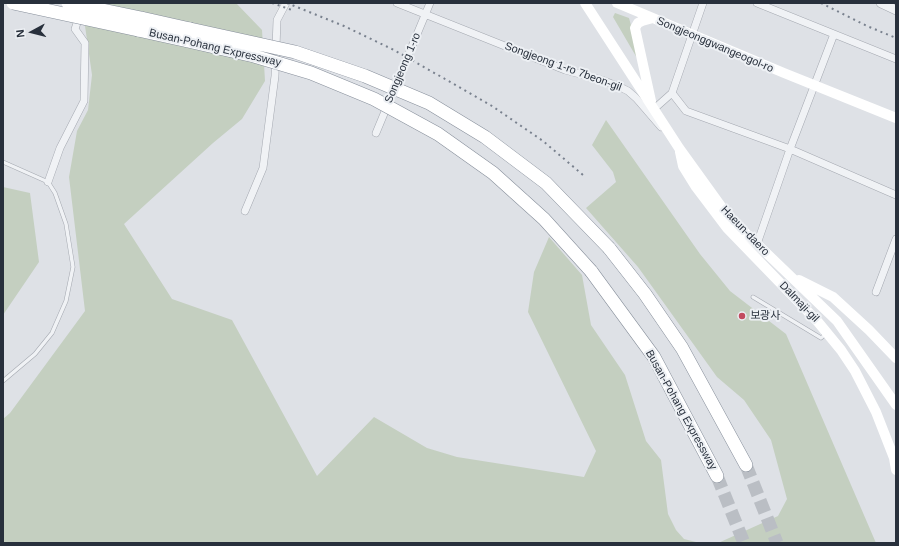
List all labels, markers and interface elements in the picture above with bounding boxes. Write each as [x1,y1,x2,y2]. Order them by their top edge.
north arrow [12,12,52,52]
street label: Songjeonggwangeogol-ro [655,14,775,76]
street label: Busan-Pohang Expressway [148,26,282,70]
text: N [14,29,27,38]
street label: Songjeong 1-ro [382,31,424,105]
street label: Songjeong 1-ro 7beon-gil [503,40,623,94]
street label: Haeun-daero [718,203,772,259]
street label: Dalmaji-gil [776,279,822,325]
place label: 보광사 [750,309,780,323]
marker: 보광사 [737,311,747,321]
street label: Busan-Pohang Expressway [642,348,720,472]

